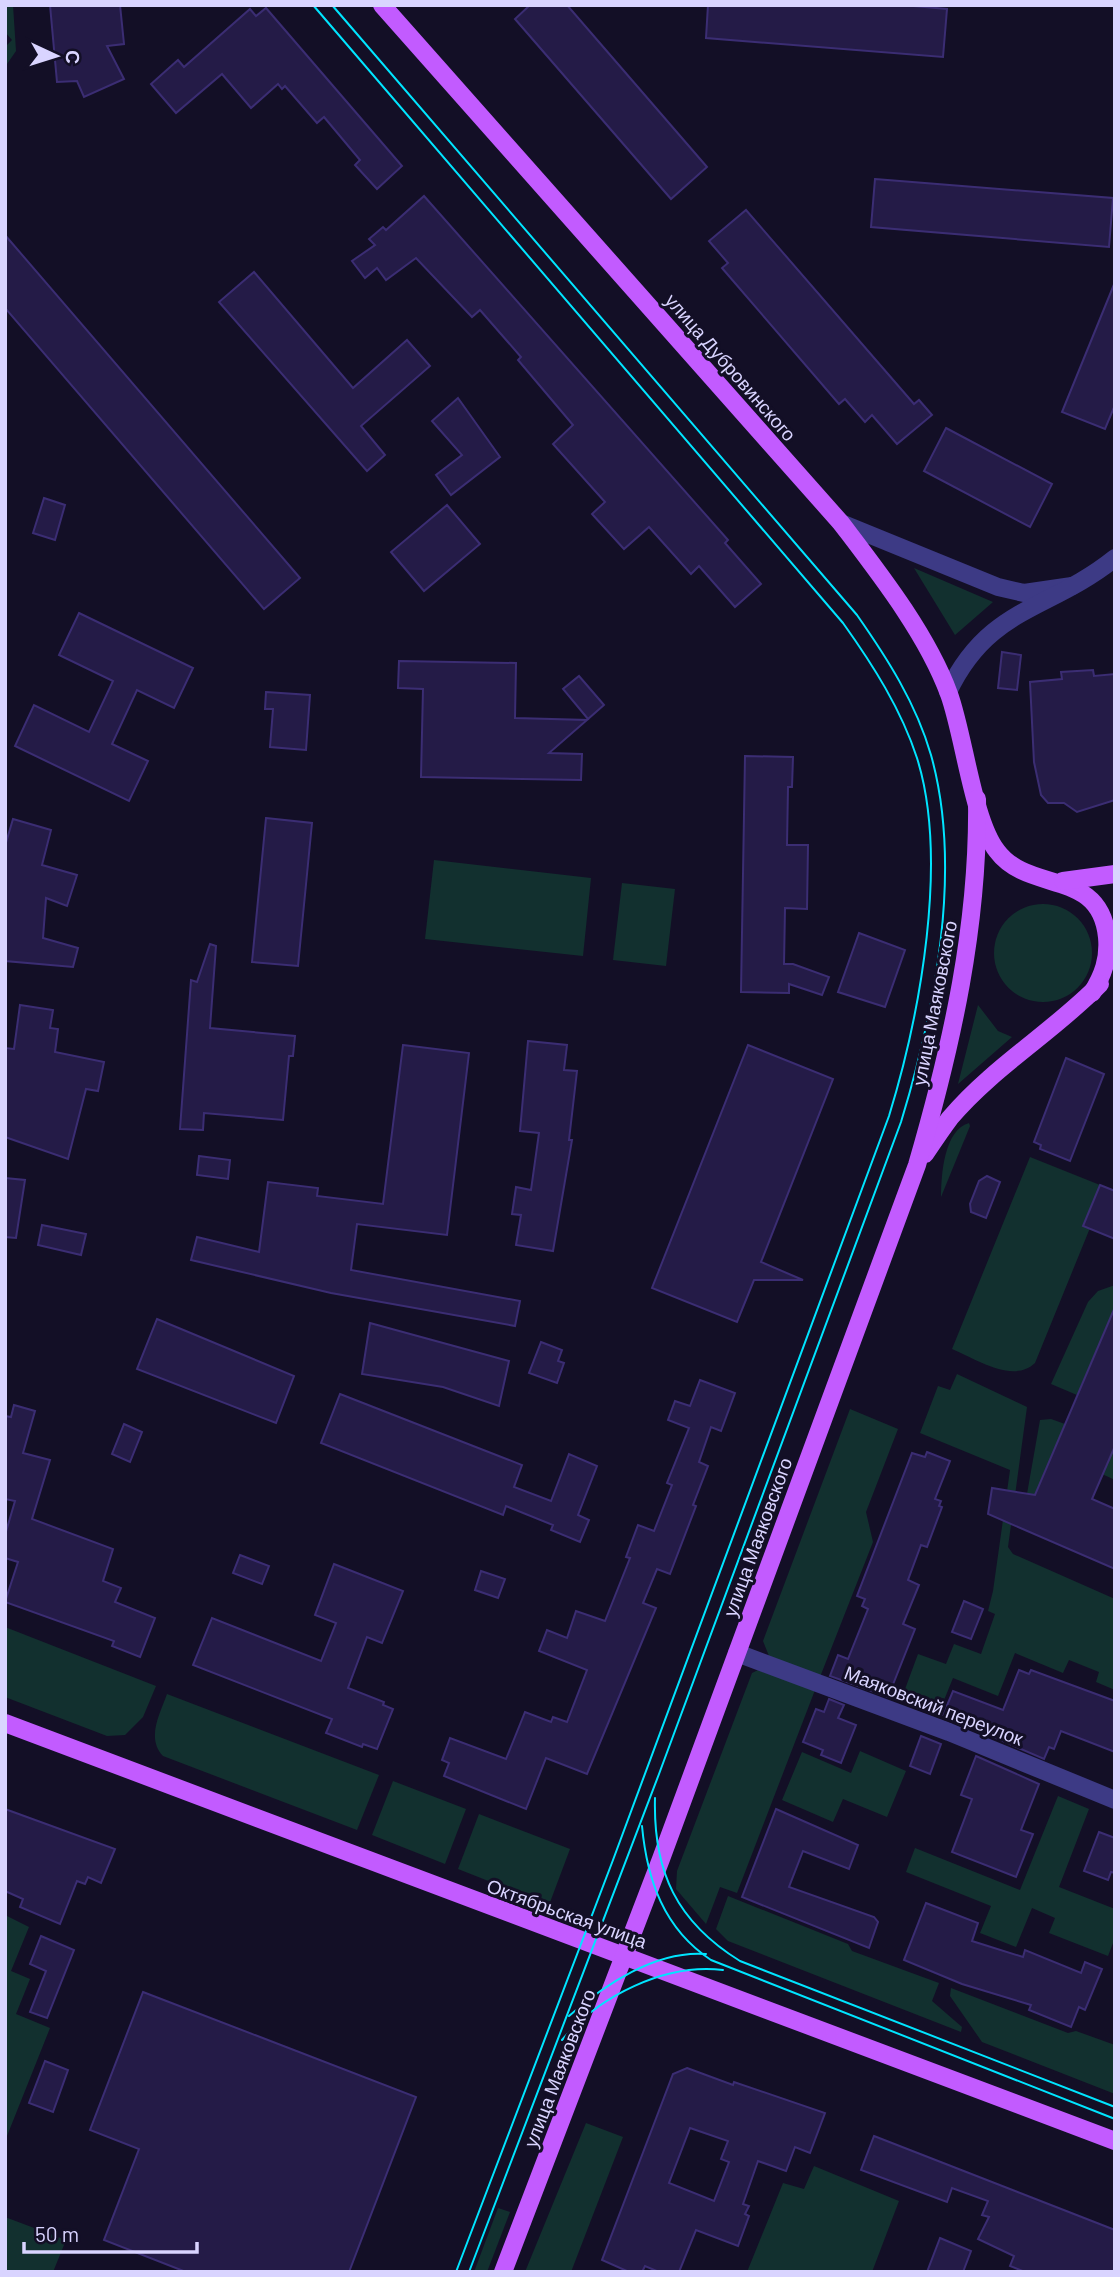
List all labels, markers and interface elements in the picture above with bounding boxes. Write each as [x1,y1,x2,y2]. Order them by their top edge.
north arrow [21,21,91,91]
text: С [61,50,85,65]
street label: улица Дубровинского [661,289,801,445]
street label: улица Маяковского [907,919,961,1087]
street label: улица Маяковского [718,1454,796,1620]
street label: Маяковский переулок [841,1660,1027,1750]
street label: Октябрьская улица [484,1873,651,1953]
street label: улица Маяковского [518,1986,600,2150]
scale bar [24,2210,198,2254]
text: 50 m [35,2221,79,2246]

